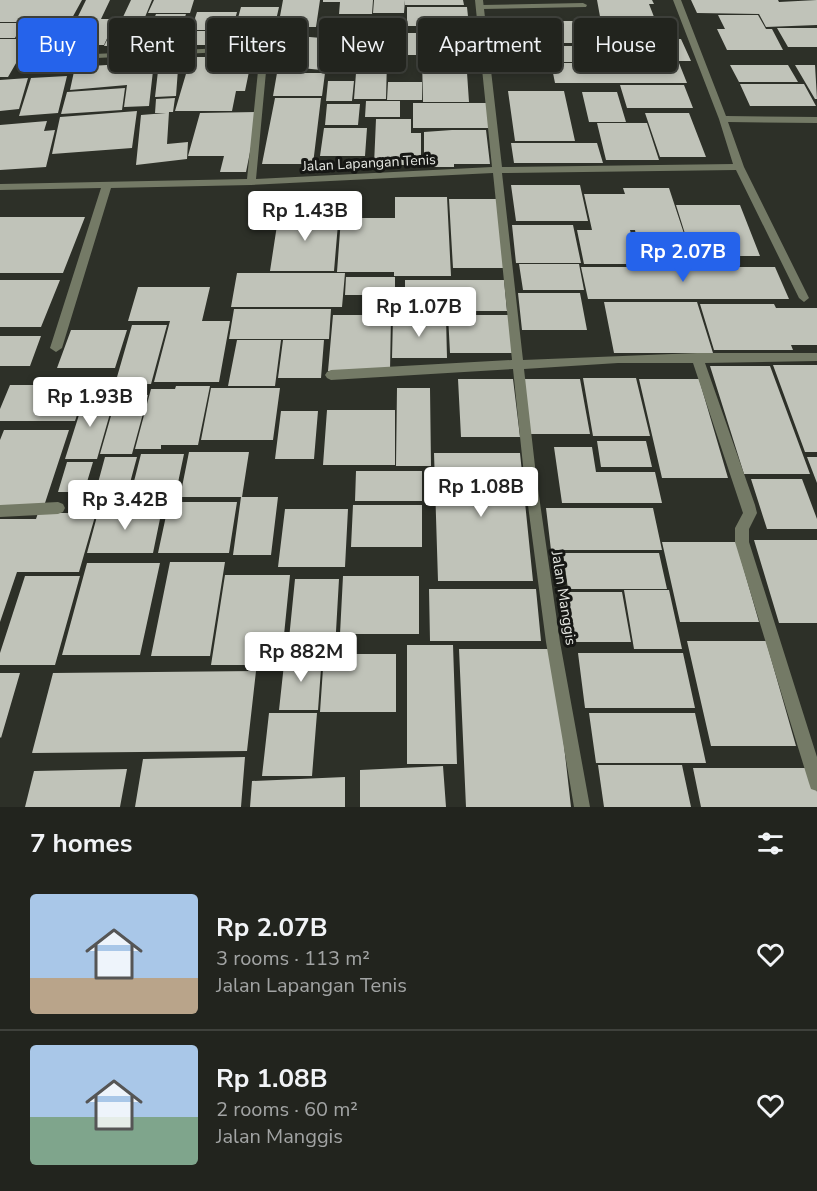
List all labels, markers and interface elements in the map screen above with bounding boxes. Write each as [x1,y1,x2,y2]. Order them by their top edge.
chip: Buy [18,18,97,72]
chip: Rent [109,18,195,72]
chip: Filters [207,18,307,72]
chip: New [319,18,406,72]
chip: Apartment [418,18,562,72]
chip: House [574,18,677,72]
street label: Jalan Lapangan Tenis [301,150,436,176]
pin: Rp 1.43B [243,191,367,242]
text: Rp 1.43B [262,197,348,224]
pin: Rp 2.07B [621,232,745,283]
text: Rp 2.07B [640,238,726,265]
pin: Rp 1.07B [357,287,481,338]
text: Rp 1.07B [376,293,462,320]
pin: Rp 1.93B [28,377,152,428]
text: Rp 1.93B [47,383,133,410]
pin: Rp 1.08B [419,467,543,518]
text: Rp 1.08B [438,473,524,500]
pin: Rp 3.42B [63,480,187,531]
text: Rp 3.42B [82,486,168,513]
street label: Jalan Manggis [547,548,581,647]
pin: Rp 882M [246,632,356,683]
text: Rp 882M [259,638,343,665]
text: 7 homes [30,826,132,861]
icon: filters [754,827,787,860]
text: Rp 2.07B [216,910,328,945]
icon: home [78,918,150,990]
icon: heart [754,938,787,971]
text: 3 rooms · 113 m² [216,945,370,972]
text: Jalan Lapangan Tenis [216,972,407,999]
text: Rp 1.08B [216,1061,328,1096]
icon: home [78,1069,150,1141]
icon: heart [754,1089,787,1122]
text: 2 rooms · 60 m² [216,1096,358,1123]
text: Jalan Manggis [216,1123,343,1150]

